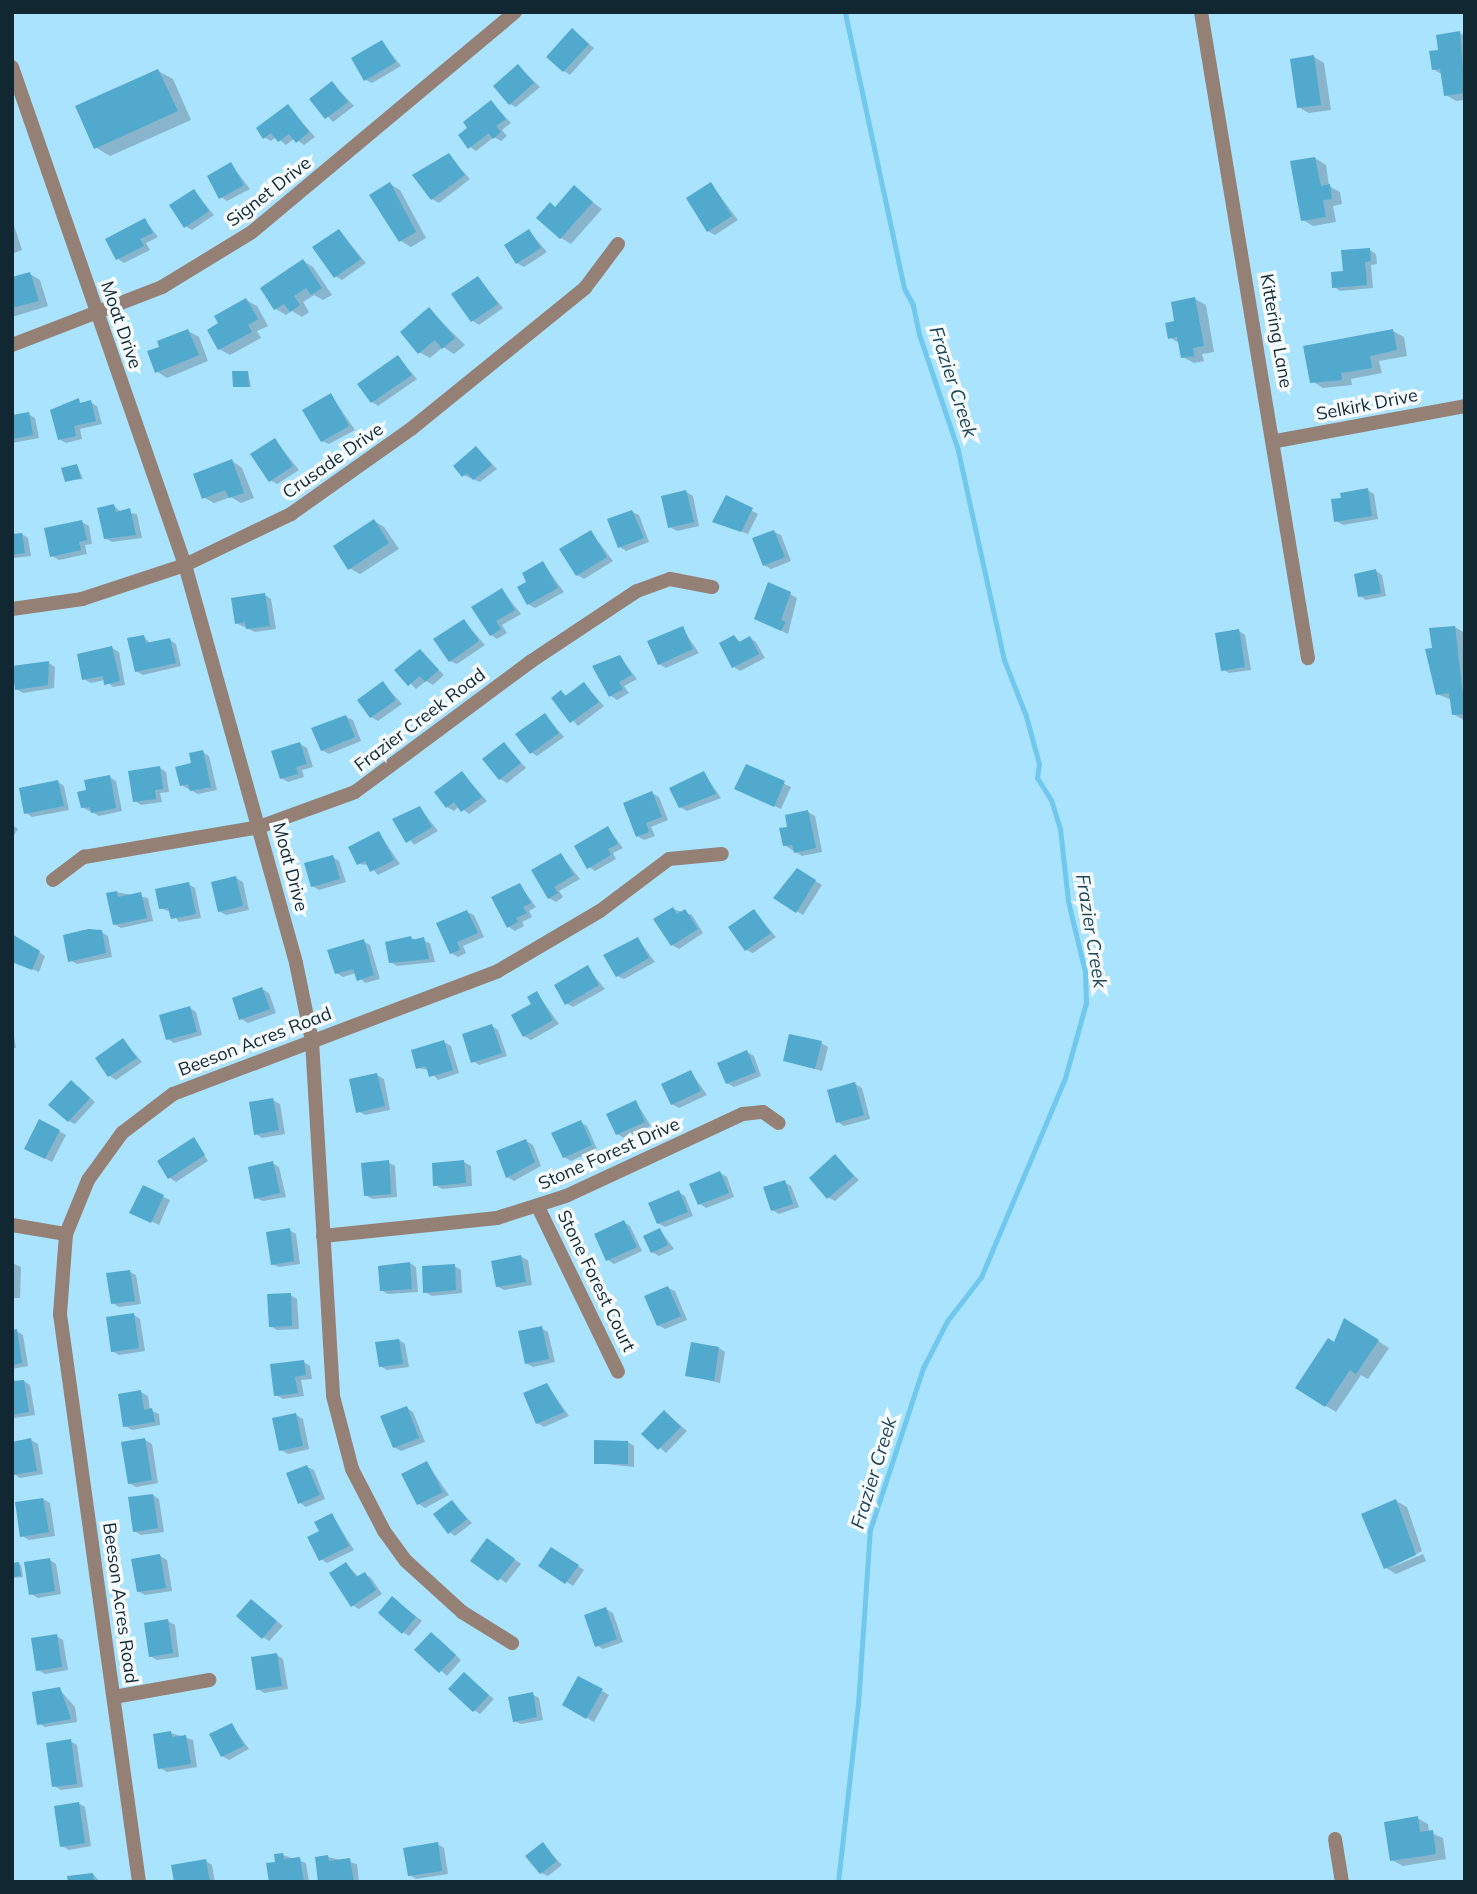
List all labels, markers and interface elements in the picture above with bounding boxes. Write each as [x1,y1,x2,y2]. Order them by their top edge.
street label: Signet Drive [222,152,316,232]
street label: Kittering Lane [1255,272,1297,390]
street label: Moat Drive [96,278,146,372]
water label: Frazier Creek [924,324,982,440]
street label: Selkirk Drive [1314,385,1420,425]
street label: Crusade Drive [279,418,387,504]
street label: Frazier Creek Road [350,664,490,776]
street label: Moat Drive [268,820,312,914]
water label: Frazier Creek [1071,872,1111,990]
street label: Beeson Acres Road [175,1003,335,1081]
street label: Stone Forest Drive [535,1113,683,1195]
street label: Stone Forest Court [552,1207,640,1355]
water label: Frazier Creek [846,1414,902,1532]
street label: Beeson Acres Road [98,1521,142,1685]

